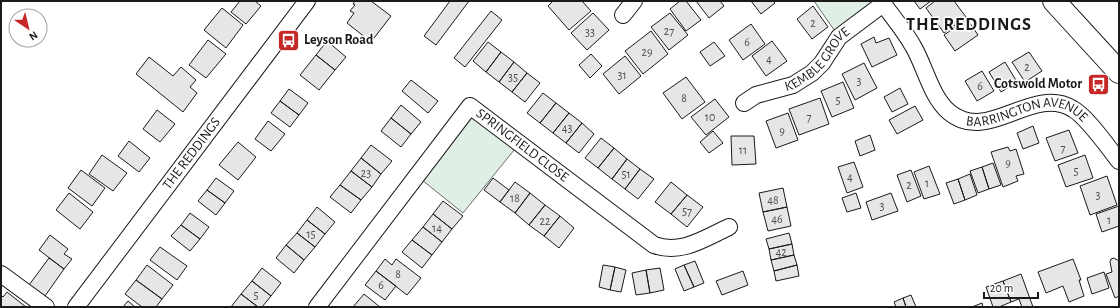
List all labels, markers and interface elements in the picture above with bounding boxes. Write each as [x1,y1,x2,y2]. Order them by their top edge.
north arrow [8,8,48,48]
district label: THE REDDINGS [906,16,1032,34]
house number: 2 [810,17,816,29]
house number: 27 [664,25,674,37]
street label: KEMBLE GROVE [783,25,852,94]
house number: 33 [585,26,595,38]
bus stop icon: Leyson Road [276,27,302,53]
text: N [27,29,40,42]
place label: Leyson Road [304,33,374,47]
house number: 6 [744,36,750,48]
house number: 29 [641,46,653,58]
house number: 4 [766,53,772,65]
house number: 2 [1024,61,1030,73]
house number: 31 [617,69,627,81]
house number: 35 [508,71,518,83]
bus stop icon: Cotswold Motor [1085,71,1111,97]
house number: 3 [857,75,862,87]
place label: Cotswold Motor [994,77,1082,91]
house number: 6 [977,80,983,92]
house number: 8 [681,92,687,104]
house number: 5 [835,94,841,106]
street label: BARRINGTON AVENUE [965,96,1090,129]
street label: SPRINGFIELD CLOSE [473,106,571,185]
house number: 10 [705,111,715,123]
house number: 7 [806,111,812,123]
street label: THE REDDINGS [160,115,223,192]
house number: 43 [562,122,572,134]
house number: 9 [779,125,785,137]
house number: 7 [1060,142,1066,154]
house number: 11 [739,144,747,156]
house number: 9 [1005,157,1011,169]
house number: 5 [1073,165,1079,177]
house number: 23 [361,167,371,179]
house number: 51 [621,168,631,180]
house number: 4 [847,171,853,183]
house number: 1 [925,177,929,189]
house number: 2 [906,179,912,191]
house number: 3 [1096,189,1101,201]
house number: 18 [510,192,520,204]
house number: 48 [767,194,779,206]
house number: 3 [880,200,885,212]
house number: 57 [682,205,692,217]
house number: 46 [771,213,783,225]
house number: 1 [1107,214,1111,226]
house number: 22 [540,215,551,227]
house number: 14 [432,222,442,234]
house number: 15 [306,228,316,240]
house number: 42 [775,246,787,258]
house number: 8 [395,268,401,280]
scale bar [984,274,1038,300]
house number: 6 [378,279,384,291]
text: 20 m [990,282,1013,294]
house number: 5 [253,289,259,301]

